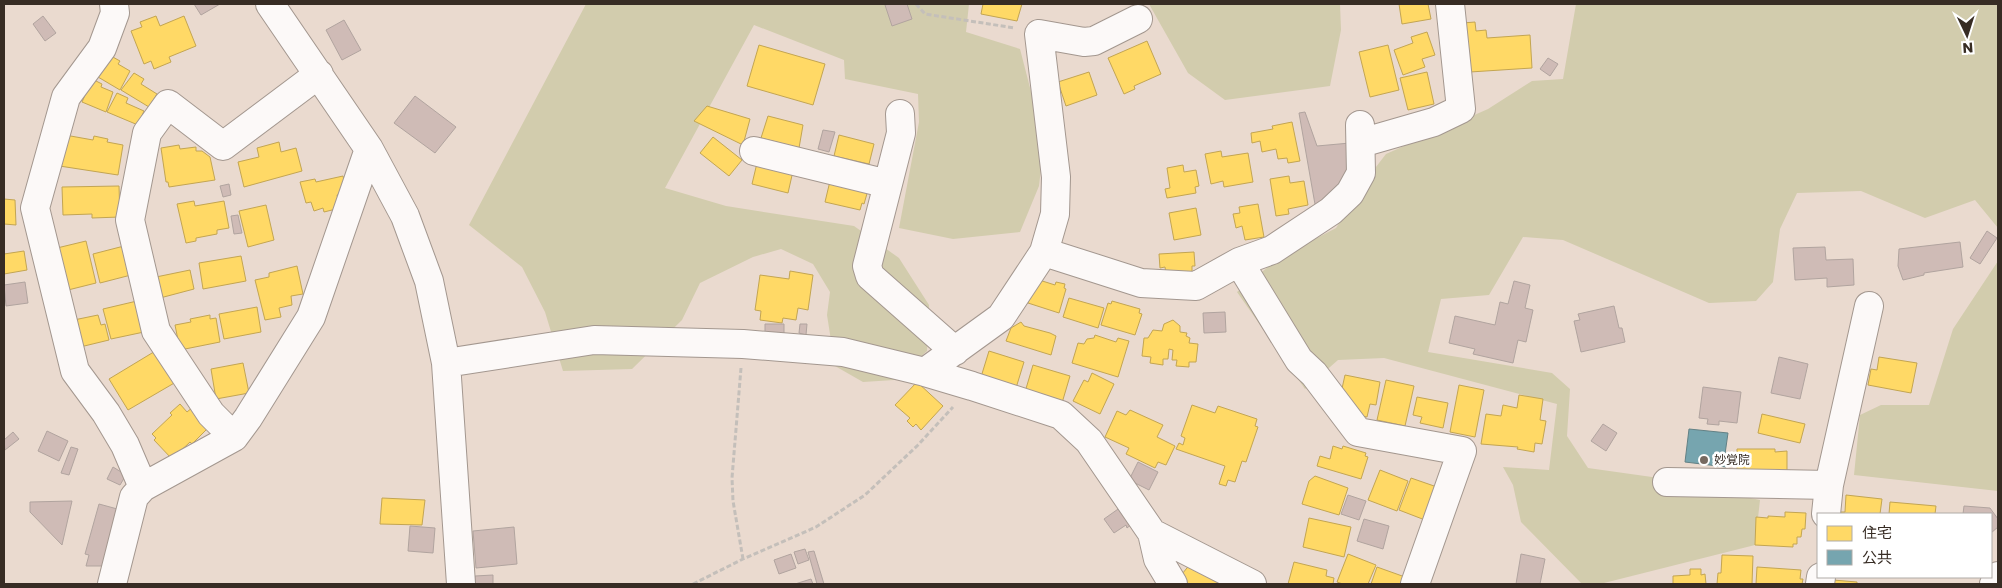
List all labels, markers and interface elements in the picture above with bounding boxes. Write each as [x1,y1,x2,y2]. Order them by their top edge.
north arrow [1942,10,1992,60]
text: N [1962,38,1974,58]
place label: 妙覚院 [1714,451,1750,468]
marker: 妙覚院 [1698,454,1710,466]
legend [1817,513,1992,578]
text: 住宅 [1862,522,1892,543]
text: 公共 [1862,547,1892,568]

